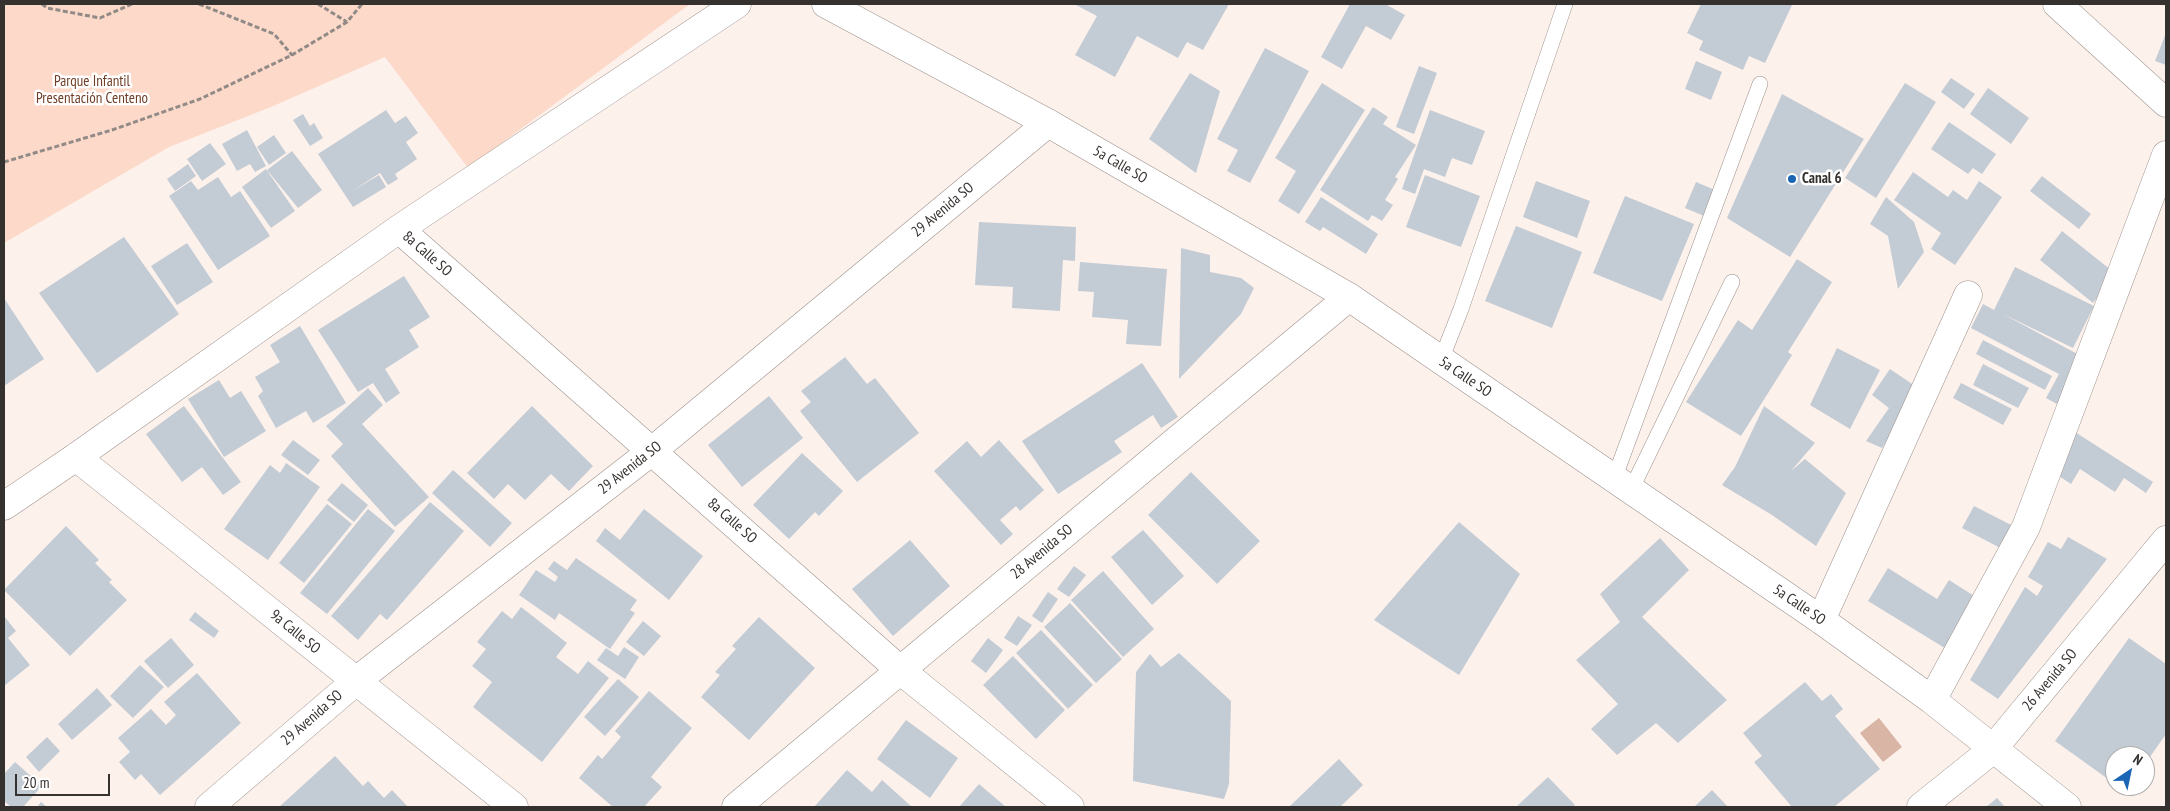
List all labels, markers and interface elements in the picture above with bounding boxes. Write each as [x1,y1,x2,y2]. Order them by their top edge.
park label: Parque Infantil Presentación Centeno [36,73,148,108]
street label: 5a Calle SO [1090,142,1150,188]
place label: Canal 6 [1802,170,1842,188]
marker: Canal 6 [1786,173,1798,185]
street label: 29 Avenida SO [908,179,978,241]
street label: 8a Calle SO [399,228,455,280]
street label: 5a Calle SO [1435,353,1495,401]
street label: 29 Avenida SO [595,438,665,498]
street label: 8a Calle SO [704,495,760,547]
street label: 28 Avenida SO [1007,521,1077,583]
street label: 5a Calle SO [1769,581,1829,629]
street label: 9a Calle SO [266,606,324,658]
street label: 26 Avenida SO [2019,645,2081,715]
street label: 29 Avenida SO [278,686,346,750]
north arrow [2105,746,2155,796]
text: N [2130,750,2146,769]
scale bar [18,764,112,796]
text: 20 m [23,773,49,792]

